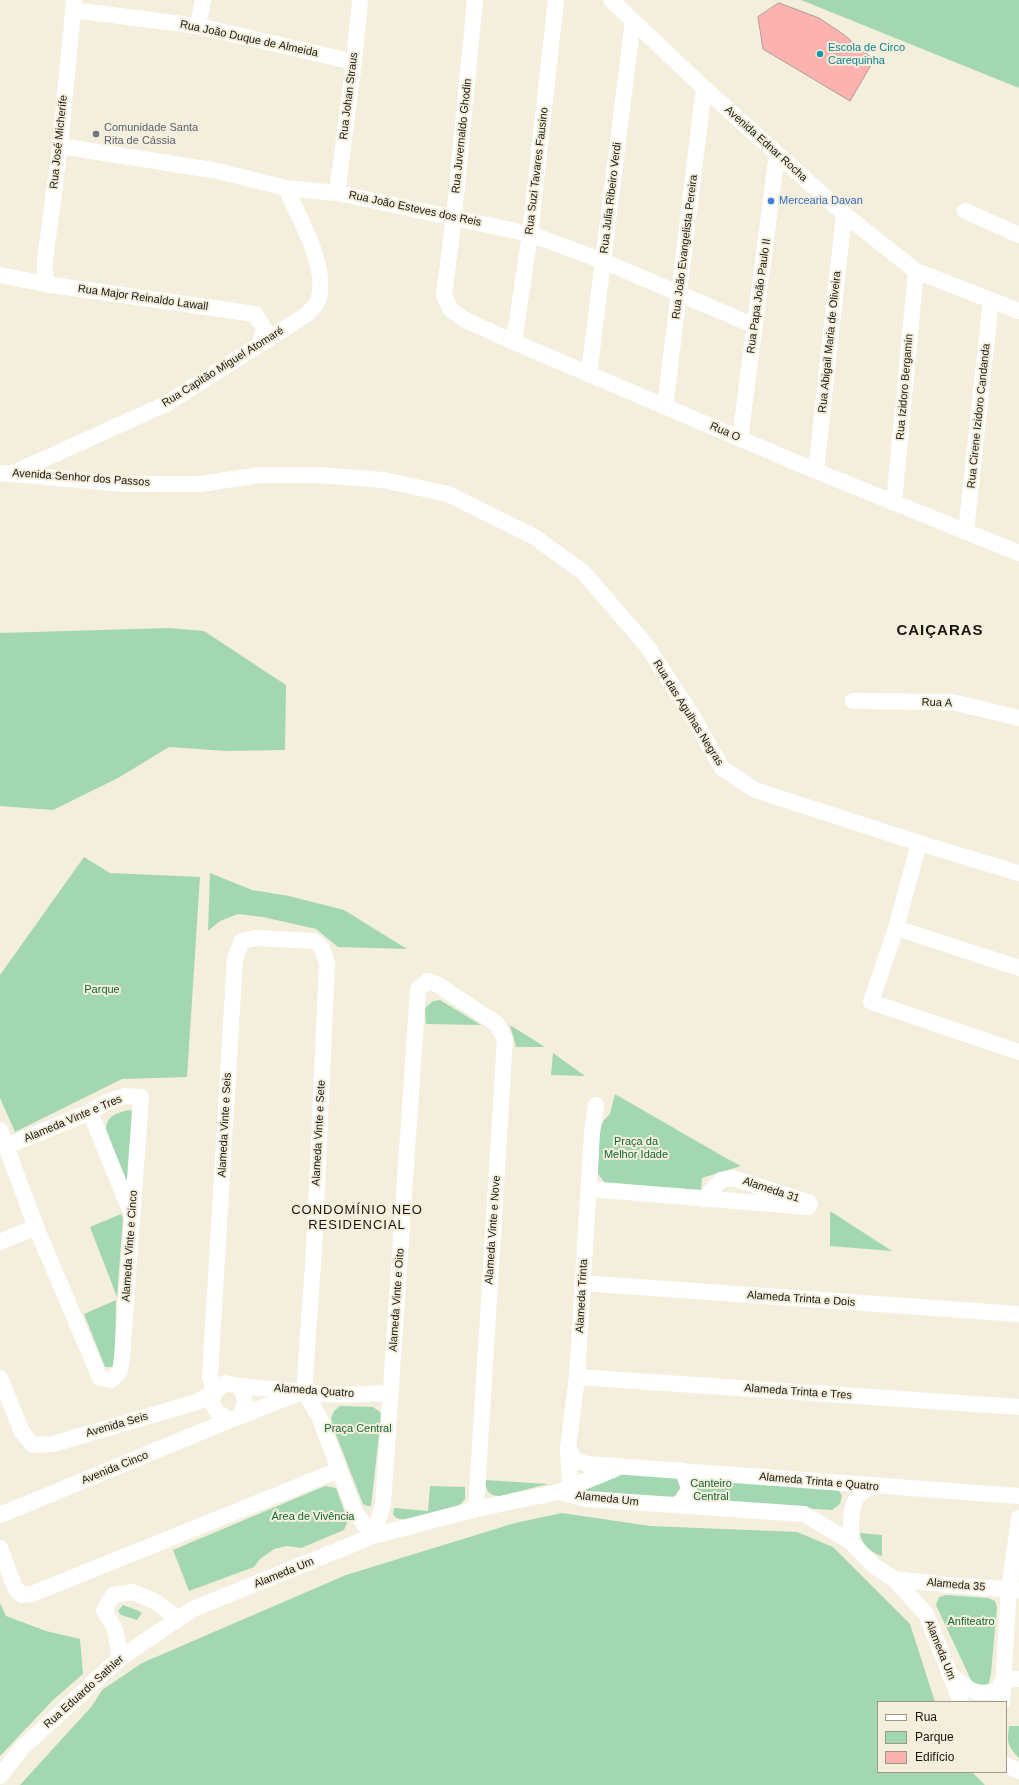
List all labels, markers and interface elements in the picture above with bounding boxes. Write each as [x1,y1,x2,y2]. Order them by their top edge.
street label: Rua João Duque de Almeida [179,18,319,60]
place label: Escola de Circo Carequinha [828,41,905,67]
marker: Escola de Circo Carequinha [815,49,825,59]
street label: Rua Johan Straus [337,51,361,141]
street label: Rua Juvernaldo Ghodin [449,78,475,194]
street label: Rua José Micherife [48,94,70,190]
street label: Avenida Ednar Rocha [722,103,810,185]
street label: Rua Suzi Tavares Fausino [523,106,551,236]
place label: Comunidade Santa Rita de Cássia [104,121,198,147]
marker: Comunidade Santa Rita de Cássia [91,129,101,139]
street label: Rua Julia Ribeiro Verdi [598,142,624,254]
street label: Rua João Evangelista Pereira [670,174,700,320]
street label: Rua João Esteves dos Reis [348,188,482,230]
place label: Mercearia Davan [779,194,863,208]
marker: Mercearia Davan [766,196,776,206]
street label: Rua Papa João Paulo II [744,238,774,354]
street label: Rua Abigail Maria de Oliveira [816,270,844,414]
street label: Rua Major Reinaldo Lawall [77,282,209,314]
street label: Rua Capitão Miguel Atomaré [160,324,286,410]
street label: Rua Izidoro Bergamin [894,333,916,441]
street label: Rua Cirene Izidoro Candanda [965,343,993,489]
street label: Rua O [708,420,742,444]
street label: Avenida Senhor dos Passos [12,467,150,489]
district label: CAIÇARAS [896,622,984,640]
street label: Rua das Agulhas Negras [650,658,726,768]
street label: Rua A [921,696,953,710]
park label: Parque [84,983,120,997]
street label: Alameda Vinte e Seis [216,1072,234,1178]
street label: Alameda Vinte e Sete [310,1080,328,1186]
street label: Alameda Vinte e Tres [22,1092,124,1146]
park label: Praça da Melhor Idade [604,1135,668,1161]
street label: Alameda Vinte e Nove [483,1175,503,1285]
street label: Alameda 31 [741,1175,801,1205]
street label: Alameda Vinte e Cinco [120,1190,140,1302]
district label: CONDOMÍNIO NEO RESIDENCIAL [291,1202,423,1233]
street label: Alameda Vinte e Oito [387,1248,407,1352]
street label: Alameda Trinta [573,1259,591,1333]
street label: Alameda Trinta e Dois [746,1289,856,1309]
street label: Alameda Quatro [274,1382,354,1400]
street label: Alameda Trinta e Tres [744,1382,852,1402]
street label: Avenida Seis [84,1410,150,1440]
park label: Praça Central [324,1422,392,1436]
street label: Avenida Cinco [80,1449,150,1487]
street label: Alameda Trinta e Quatro [759,1470,879,1494]
park label: Canteiro Central [690,1477,732,1503]
street label: Alameda Um [575,1489,639,1509]
park label: Área de Vivência [272,1510,354,1524]
street label: Alameda Um [252,1555,316,1591]
street label: Alameda 35 [926,1576,986,1594]
park label: Anfiteatro [947,1615,995,1629]
street label: Alameda Um [922,1618,958,1682]
street label: Rua Eduardo Sathler [41,1653,127,1731]
legend [877,1701,1007,1773]
text: Rua [915,1710,937,1724]
text: Parque [915,1730,954,1744]
text: Edifício [915,1750,954,1764]

